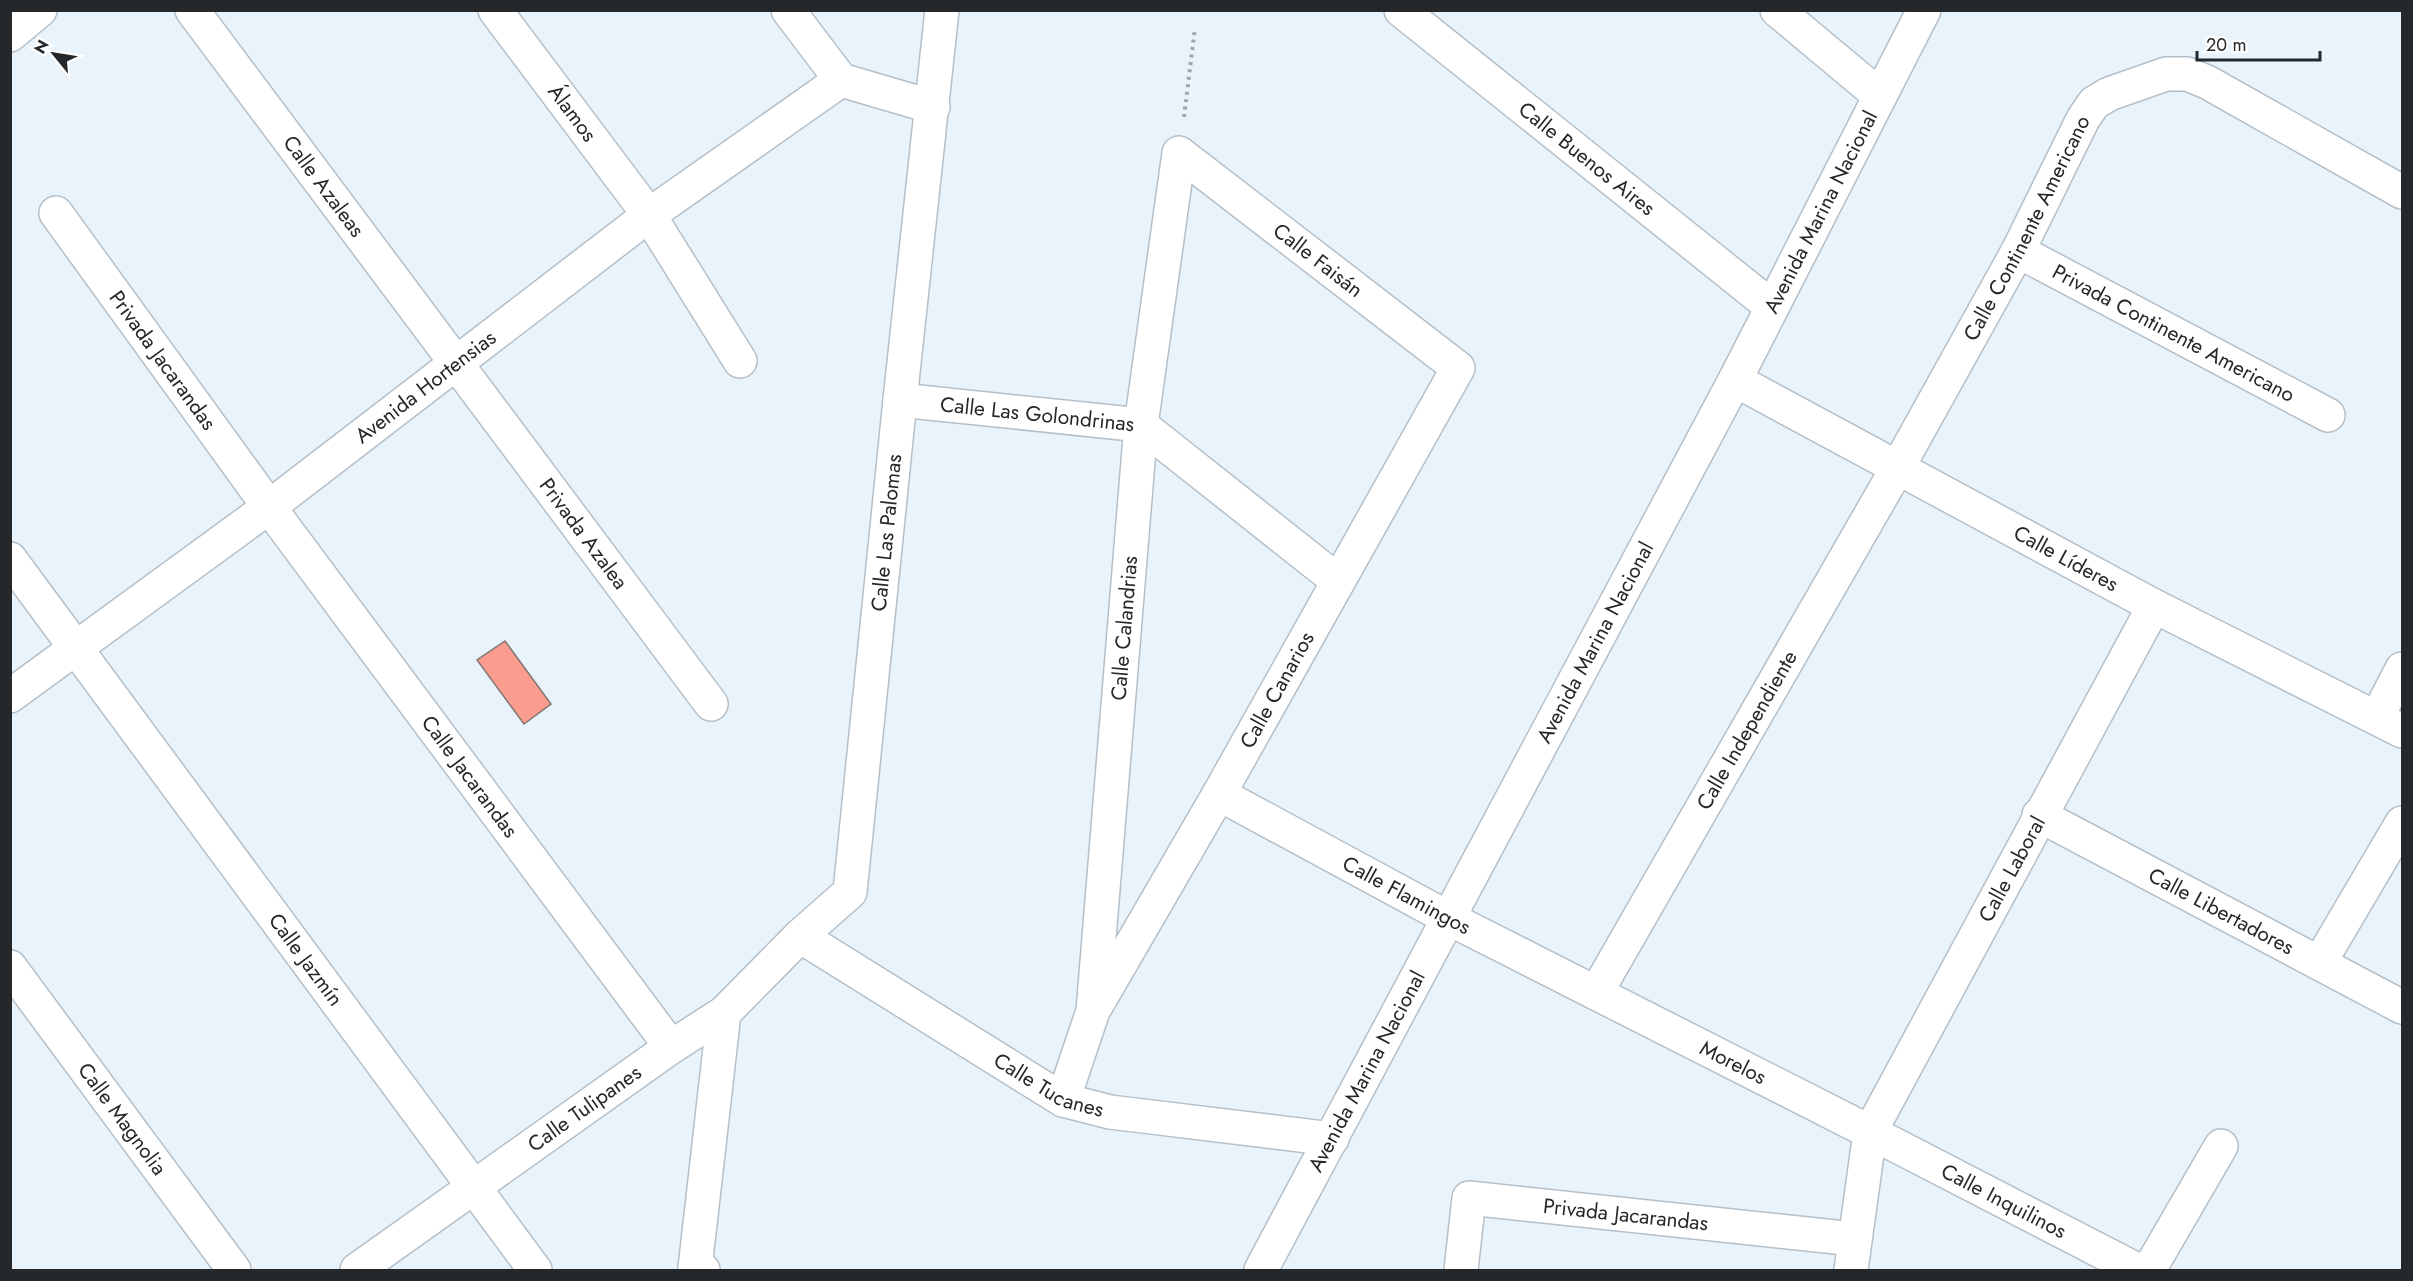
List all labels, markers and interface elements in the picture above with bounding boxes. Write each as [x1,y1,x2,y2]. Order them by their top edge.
north arrow [24,24,84,84]
scale bar [2197,24,2320,62]
text: 20 m [2206,32,2246,58]
text: N [28,35,55,58]
street label: Álamos [541,78,604,148]
street label: Calle Buenos Aires [1512,95,1662,223]
street label: Avenida Marina Nacional [1756,105,1885,319]
street label: Calle Continente Americano [1956,110,2097,346]
street label: Calle Azaleas [276,129,372,243]
street label: Calle Faisán [1267,216,1369,304]
street label: Privada Continente Americano [2047,257,2300,410]
street label: Privada Jacarandas [102,284,224,436]
street label: Avenida Hortensias [349,323,502,451]
street label: Calle Las Golondrinas [939,389,1136,439]
street label: Calle Las Palomas [864,453,909,613]
street label: Privada Azalea [532,472,635,596]
street label: Calle Líderes [2008,518,2124,599]
street label: Avenida Marina Nacional [1529,537,1661,748]
street label: Calle Calandrias [1103,555,1145,702]
street label: Calle Canarios [1232,626,1322,754]
street label: Calle Independiente [1689,645,1805,815]
street label: Calle Jacarandas [414,709,525,844]
street label: Calle Laboral [1971,811,2053,928]
street label: Calle Flamingos [1337,848,1476,942]
street label: Calle Libertadores [2143,860,2299,962]
street label: Calle Jazmín [261,907,350,1012]
street label: Avenida Marina Nacional [1301,965,1433,1177]
street label: Morelos [1695,1033,1771,1092]
street label: Calle Tucanes [988,1045,1107,1125]
street label: Calle Magnolia [71,1056,174,1182]
street label: Calle Tulipanes [521,1058,647,1159]
street label: Calle Inquilinos [1936,1156,2071,1246]
street label: Privada Jacarandas [1542,1191,1710,1238]

